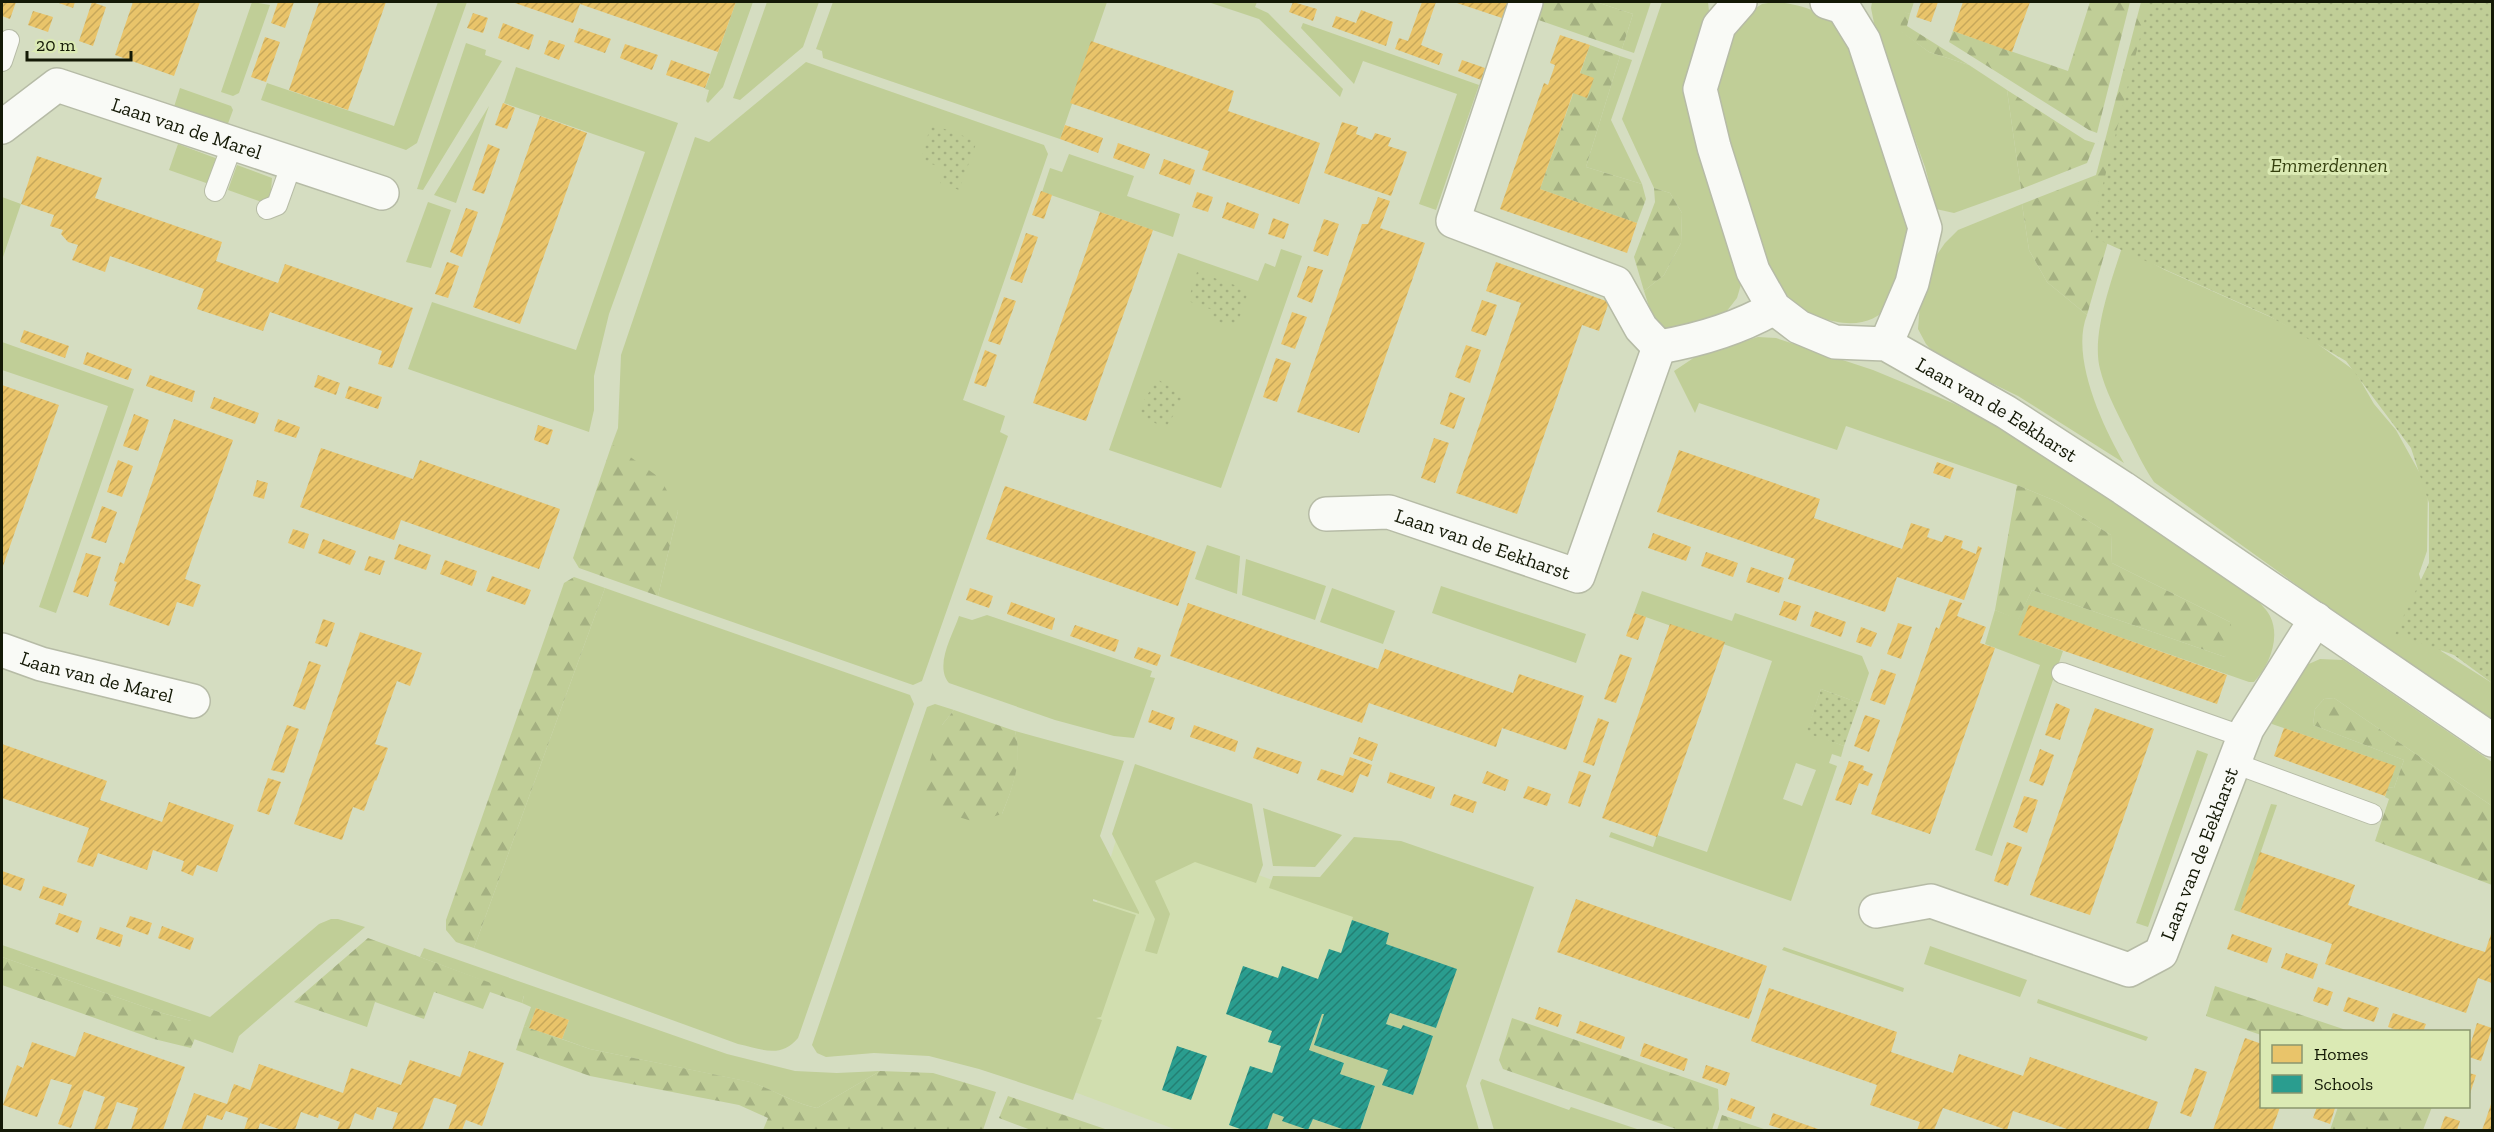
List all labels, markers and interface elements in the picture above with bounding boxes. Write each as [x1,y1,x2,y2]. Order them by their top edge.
scale bar [27,24,130,62]
text: 20 m [36,34,76,56]
street label: Laan van de Marel [109,92,265,164]
park label: Emmerdennen [2270,153,2388,177]
street label: Laan van de Eekharst [1912,352,2082,467]
street label: Laan van de Eekharst [1392,503,1574,585]
street label: Laan van de Marel [17,646,176,708]
street label: Laan van de Eekharst [2155,763,2243,944]
legend [2260,1030,2470,1108]
text: Homes [2314,1043,2368,1065]
text: Schools [2314,1073,2373,1095]

